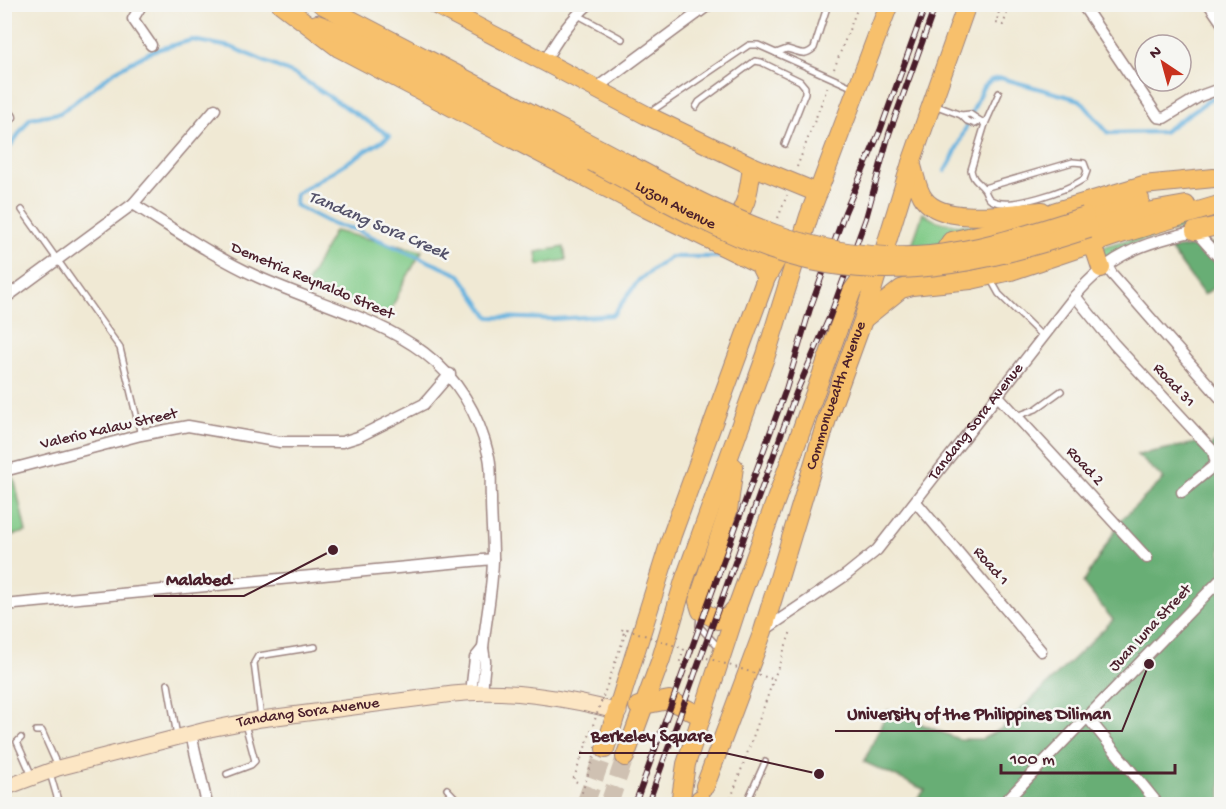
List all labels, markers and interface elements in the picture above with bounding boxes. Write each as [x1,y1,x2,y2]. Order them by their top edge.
north arrow [1133,33,1193,93]
text: N [1146,43,1166,64]
street label: Luzon Avenue [631,177,719,235]
water label: Tandang Sora Creek [305,187,453,266]
street label: Demetria Reynaldo Street [227,239,398,326]
street label: Commonwealth Avenue [803,318,871,472]
street label: Tandang Sora Avenue [924,359,1029,485]
street label: Road 31 [1148,360,1198,412]
street label: Valerio Kalaw Street [38,405,181,455]
street label: Road 2 [1061,443,1107,491]
street label: Road 1 [968,544,1012,590]
callout: Malabed [154,560,244,596]
text: Malabed [166,571,234,592]
street label: Juan Luna Street [1106,580,1197,677]
street label: Tandang Sora Avenue [234,694,381,733]
callout: University of the Philippines Diliman [835,695,1122,731]
text: University of the Philippines Diliman [847,705,1111,726]
callout: Berkeley Square [579,717,725,753]
text: Berkeley Square [590,727,714,748]
scale bar [1001,737,1175,775]
text: 100 m [1009,750,1055,771]

